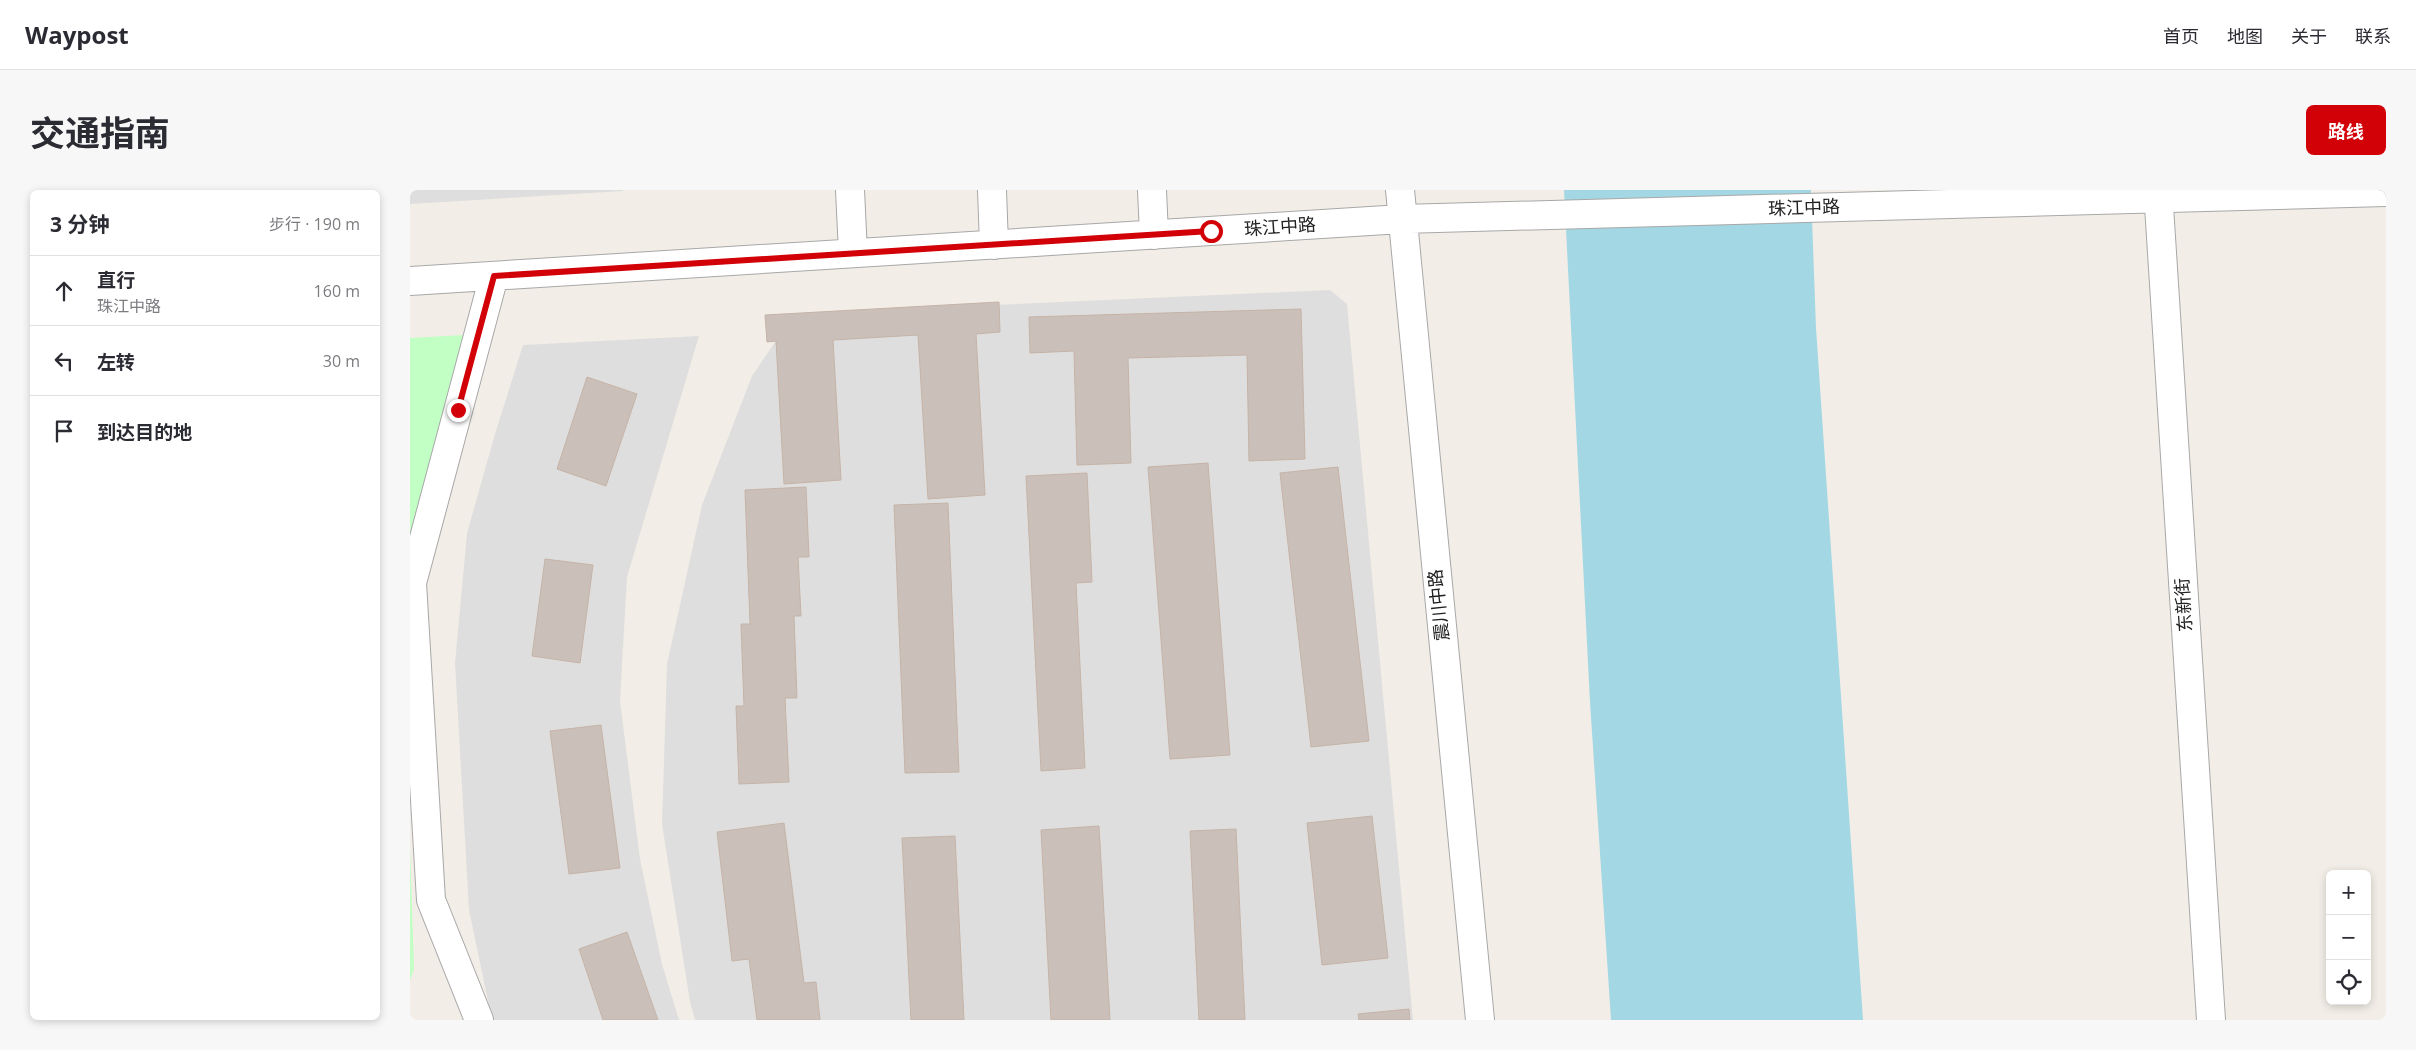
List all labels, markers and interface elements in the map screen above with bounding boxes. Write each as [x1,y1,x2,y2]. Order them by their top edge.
text: Waypost [25,18,129,51]
text: 首页 [2163,24,2199,48]
text: 地图 [2227,24,2263,48]
text: 关于 [2291,24,2327,48]
text: 联系 [2355,24,2391,48]
button: 路线 [2306,105,2386,155]
text: 交通指南 [30,109,170,156]
street label: 珠江中路 [1768,194,1840,220]
text: 3 分钟 [50,210,109,238]
street label: 珠江中路 [1243,212,1317,240]
text: 步行 · 190 m [269,213,360,235]
route start [1200,220,1223,243]
text: 直行 [97,267,135,293]
icon: ahead [50,277,78,305]
text: 160 m [314,280,360,302]
text: 珠江中路 [97,295,161,317]
icon: left [50,347,78,375]
text: 左转 [97,349,135,375]
text: 30 m [323,350,360,372]
route end [447,399,470,422]
icon: arrive [50,417,78,445]
text: 到达目的地 [97,419,192,445]
street label: 震川中路 [1422,568,1454,642]
street label: 东新街 [2169,577,2197,633]
map controls [2326,870,2371,1005]
button: + [2326,870,2371,915]
button: − [2326,915,2371,960]
button: locate [2326,960,2371,1005]

